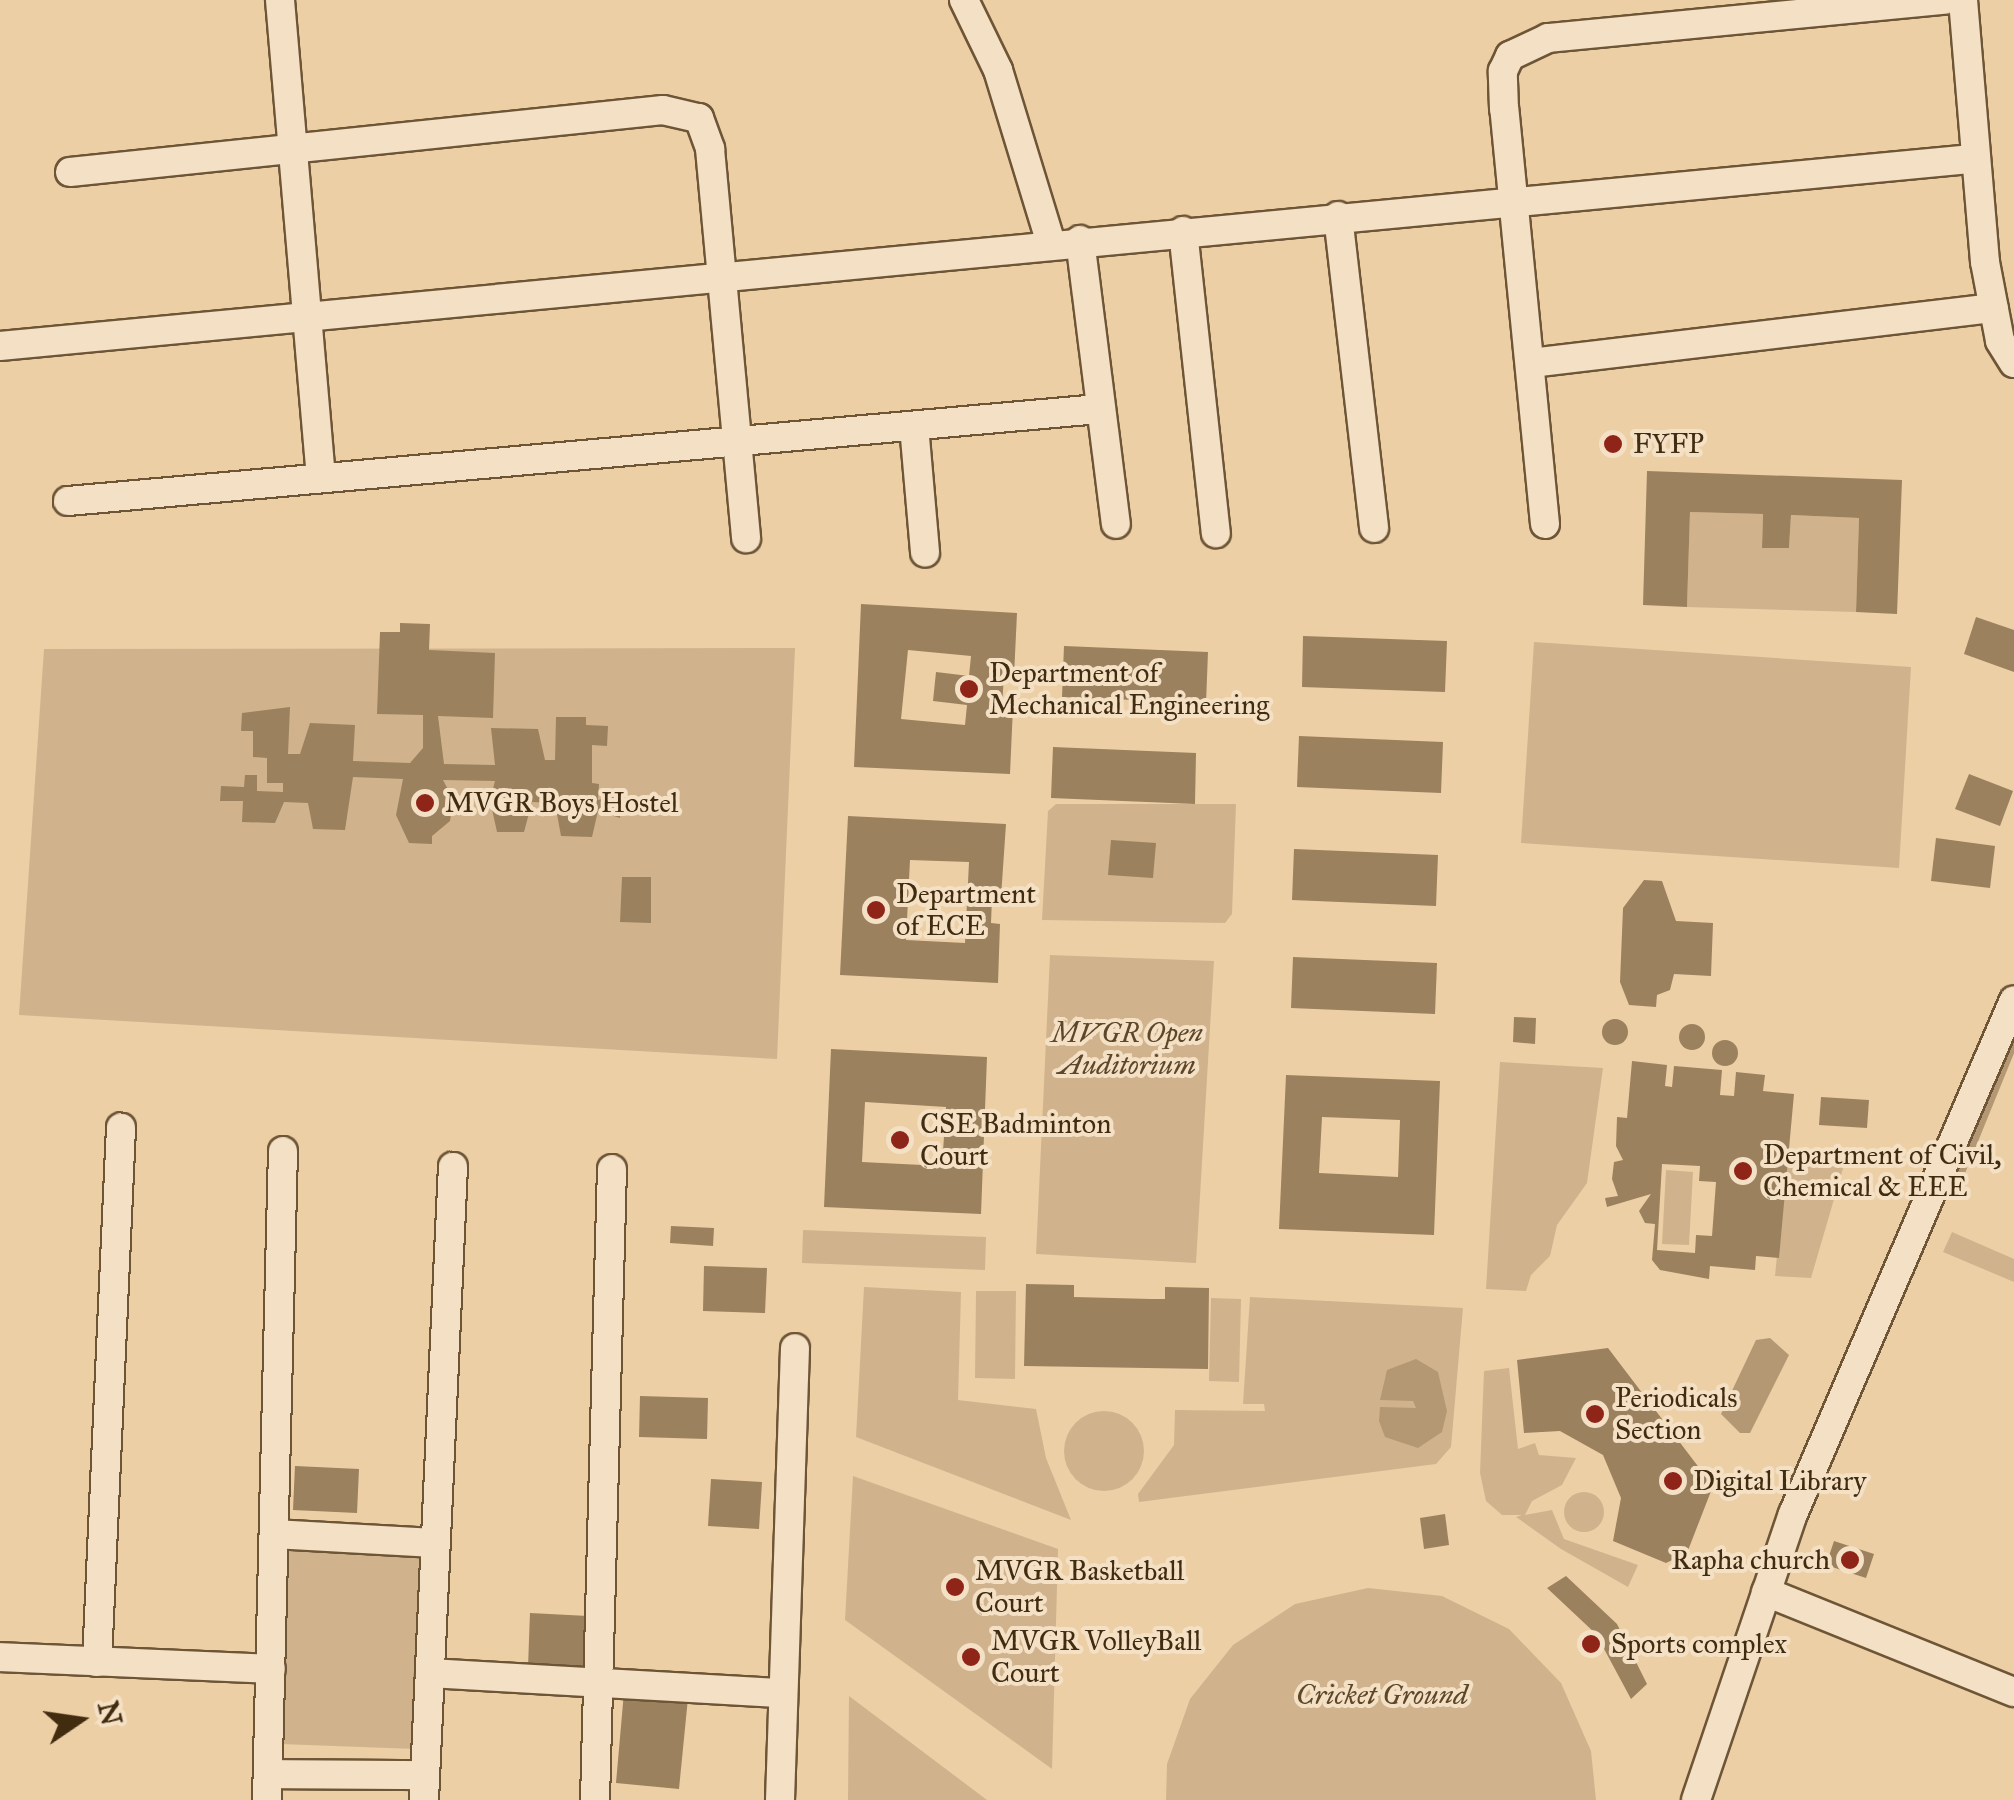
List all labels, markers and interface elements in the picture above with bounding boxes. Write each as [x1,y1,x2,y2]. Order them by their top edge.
place label: FYFP [1633,427,1704,461]
marker: FYFP [1602,433,1624,455]
place label: Department of Mechanical Engineering [989,656,1269,722]
marker: Department of Mechanical Engineering [958,678,980,700]
place label: MVGR Boys Hostel [445,786,678,820]
marker: MVGR Boys Hostel [414,792,436,814]
place label: Department of ECE [896,877,1036,943]
marker: Department of ECE [865,899,887,921]
park label: MVGR Open Auditorium [1051,1016,1203,1082]
place label: CSE Badminton Court [920,1107,1111,1173]
marker: CSE Badminton Court [889,1129,911,1151]
place label: Department of Civil, Chemical & EEE [1763,1138,2001,1204]
marker: Department of Civil, Chemical & EEE [1732,1160,1754,1182]
place label: Periodicals Section [1615,1381,1737,1447]
marker: Periodicals Section [1584,1403,1606,1425]
place label: Digital Library [1693,1464,1866,1498]
marker: Digital Library [1662,1470,1684,1492]
place label: Rapha church [1671,1543,1830,1577]
marker: Rapha church [1839,1549,1861,1571]
place label: MVGR Basketball Court [975,1554,1184,1620]
marker: MVGR Basketball Court [944,1576,966,1598]
place label: MVGR VolleyBall Court [991,1624,1201,1690]
place label: Sports complex [1611,1627,1787,1661]
marker: Sports complex [1580,1633,1602,1655]
marker: MVGR VolleyBall Court [960,1646,982,1668]
north arrow [30,1670,130,1770]
park label: Cricket Ground [1296,1678,1468,1712]
text: N [90,1698,129,1729]

